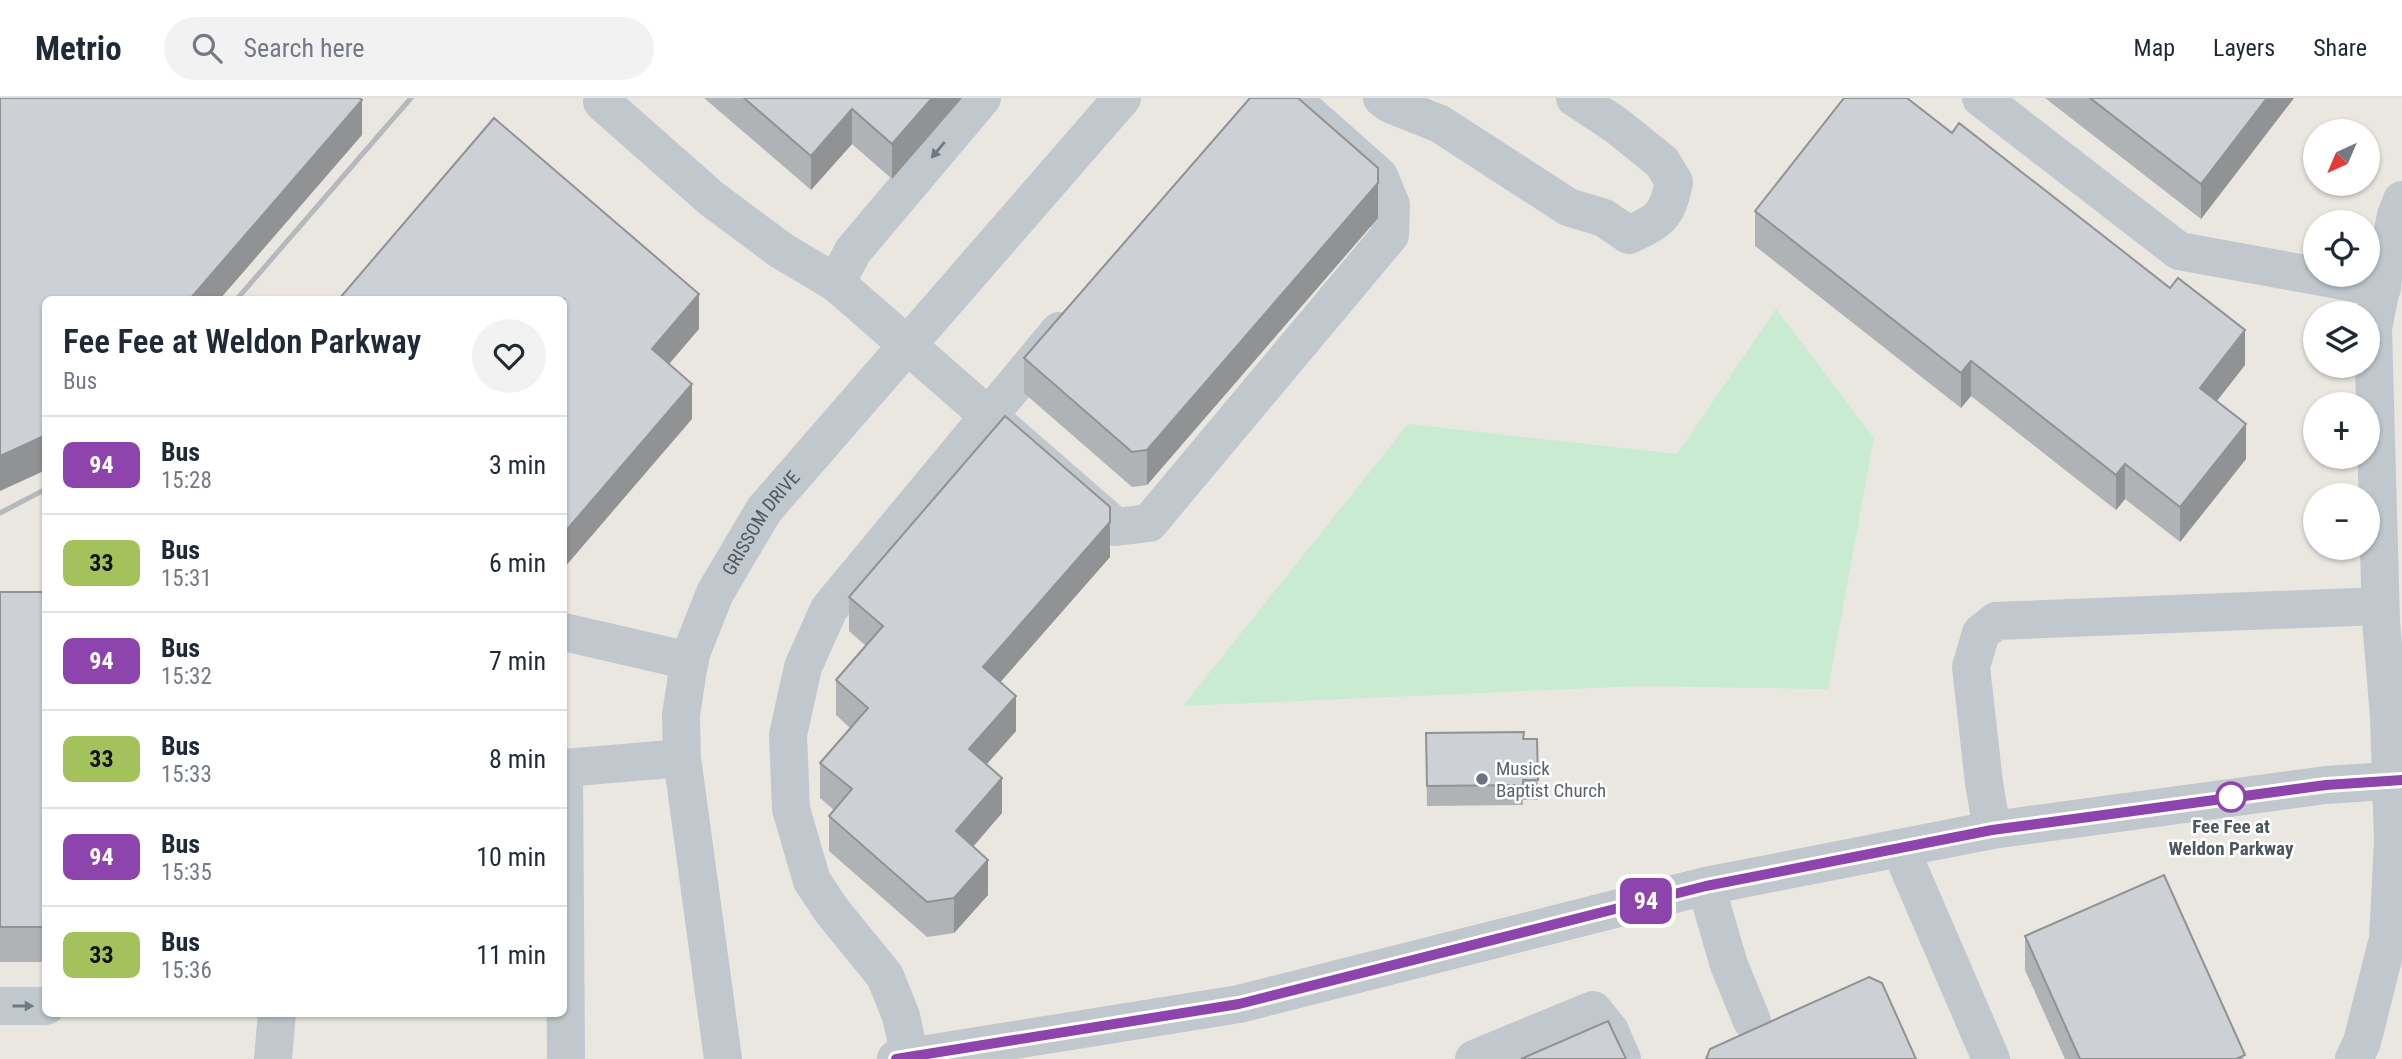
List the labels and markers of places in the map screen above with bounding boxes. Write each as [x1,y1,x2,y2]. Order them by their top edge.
place label: Musick Baptist Church [1496,757,1606,802]
marker: Musick Baptist Church [1474,771,1490,787]
marker: Fee Fee at Weldon Parkway [2216,782,2246,812]
place label: Fee Fee at Weldon Parkway [2169,815,2294,860]

